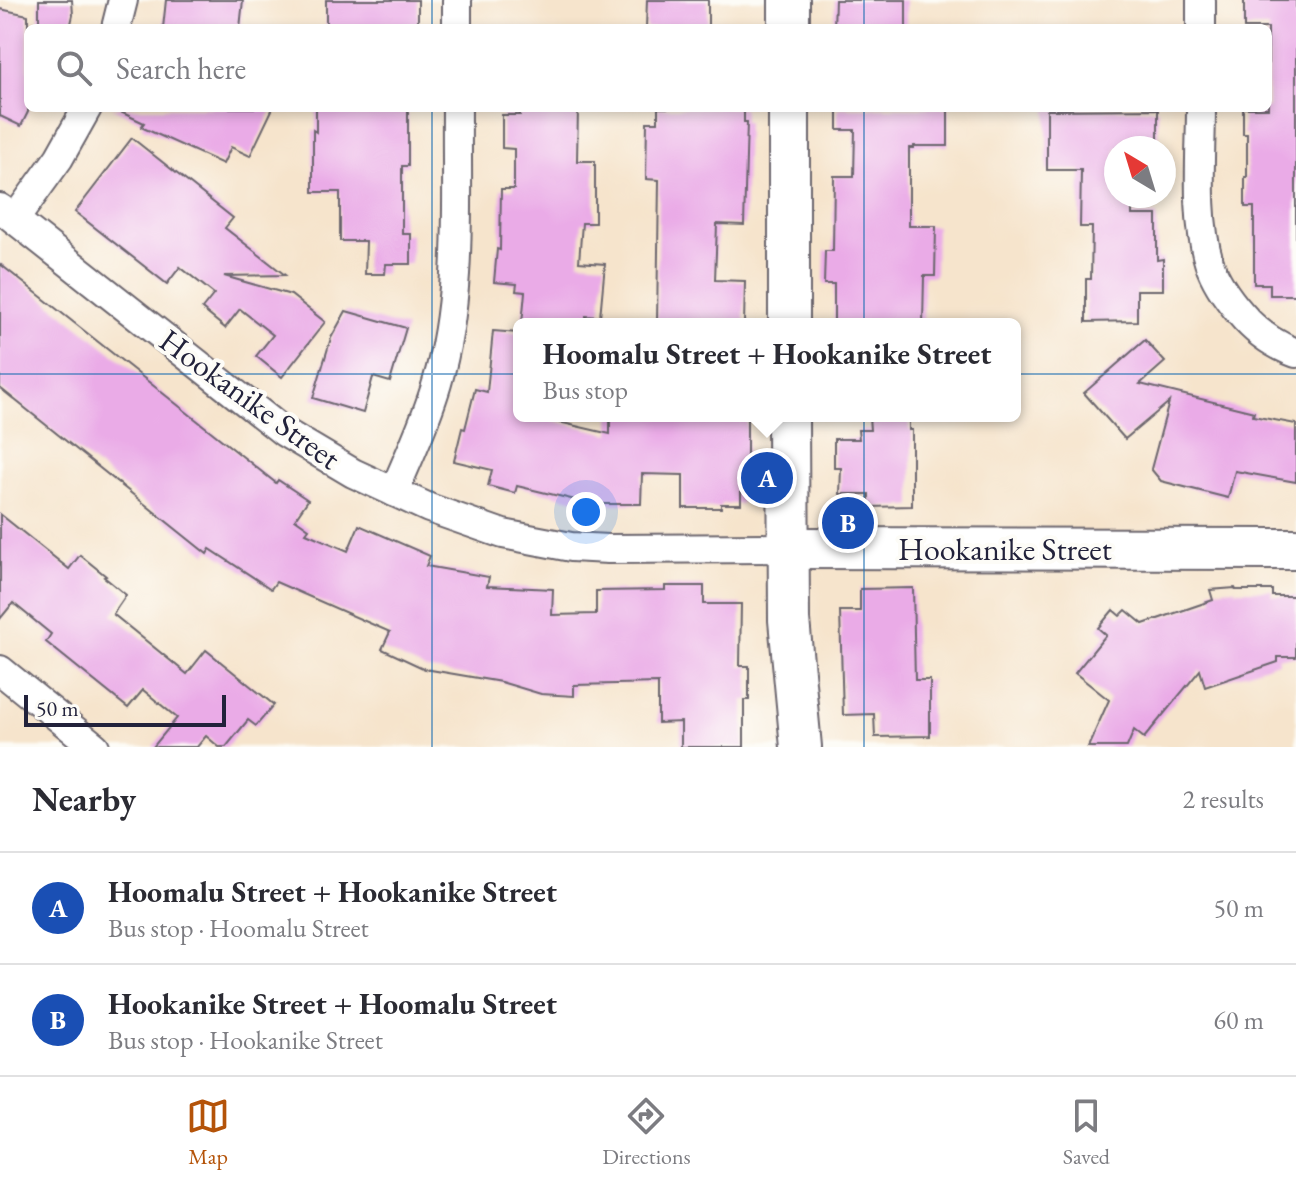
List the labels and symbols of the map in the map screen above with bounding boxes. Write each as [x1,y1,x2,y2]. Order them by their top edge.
north arrow [1104,136,1176,208]
street label: Hookanike Street [151,319,349,479]
pin: A [741,448,793,508]
your location [566,492,606,532]
pin: B [822,493,874,553]
street label: Hookanike Street [898,528,1112,570]
scale bar [24,691,226,727]

